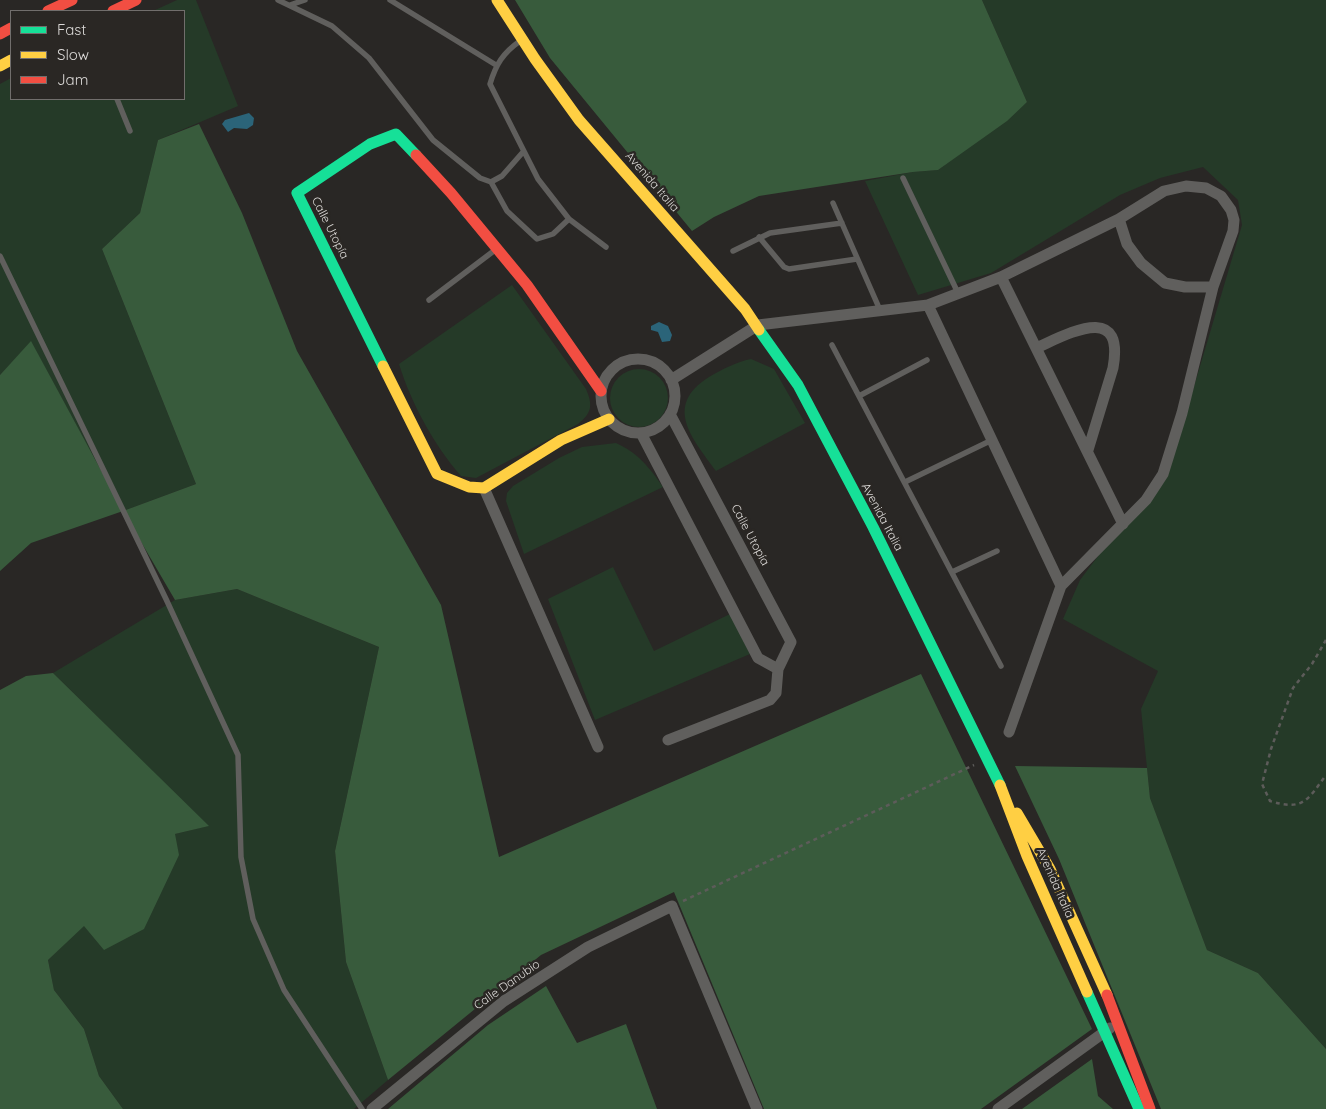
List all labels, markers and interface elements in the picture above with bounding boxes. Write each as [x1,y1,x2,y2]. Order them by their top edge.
legend [10,10,185,100]
text: Fast [57,20,86,39]
text: Slow [57,45,89,64]
text: Jam [57,70,88,89]
street label: Avenida Italia [622,149,682,215]
street label: Calle Utopía [308,195,352,261]
street label: Avenida Italia [858,481,906,553]
street label: Calle Utopía [728,502,772,568]
street label: Avenida Italia [1033,846,1077,920]
street label: Calle Danubio [471,957,543,1013]

